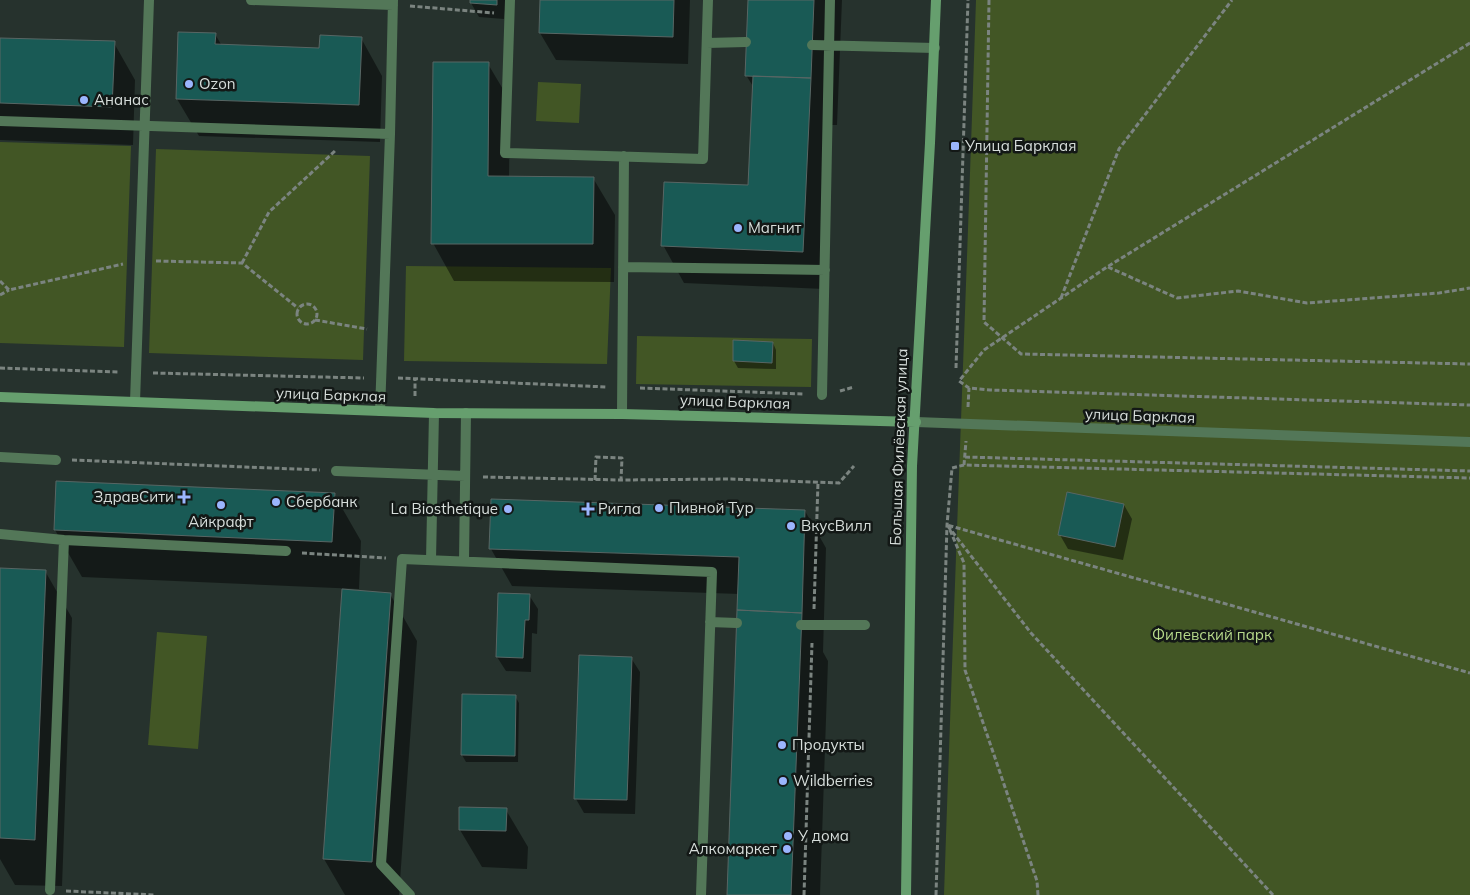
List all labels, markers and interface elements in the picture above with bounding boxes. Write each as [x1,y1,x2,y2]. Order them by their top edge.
place label: Ozon [199,74,236,93]
marker: Ozon [183,78,195,90]
place label: Ананас [94,90,149,109]
marker: Ананас [78,94,90,106]
place label: Улица Барклая [964,136,1076,155]
marker: Улица Барклая [949,140,961,152]
place label: Магнит [748,218,802,237]
marker: Магнит [732,222,744,234]
street label: Большая Филёвская улица [886,348,911,546]
street label: улица Барклая [276,383,386,406]
street label: улица Барклая [680,390,790,413]
street label: улица Барклая [1085,404,1195,427]
place label: ЗдравСити [93,487,174,506]
marker: ЗдравСити [178,491,190,503]
place label: Сбербанк [286,492,358,511]
marker: Сбербанк [270,496,282,508]
place label: Пивной Тур [669,498,754,517]
marker: Айкрафт [215,499,227,511]
place label: La Biosthetique [390,499,498,518]
place label: Ригла [598,499,641,518]
marker: Пивной Тур [653,502,665,514]
marker: La Biosthetique [502,503,514,515]
marker: Ригла [582,503,594,515]
place label: Айкрафт [188,512,254,531]
place label: ВкусВилл [801,516,872,535]
marker: ВкусВилл [785,520,797,532]
park label: Филевский парк [1152,625,1273,644]
place label: Продукты [792,735,865,754]
marker: Продукты [776,739,788,751]
place label: Wildberries [793,771,873,790]
marker: Wildberries [777,775,789,787]
place label: У дома [797,826,849,845]
marker: У дома [782,830,794,842]
place label: Алкомаркет [689,839,777,858]
marker: Алкомаркет [781,843,793,855]

